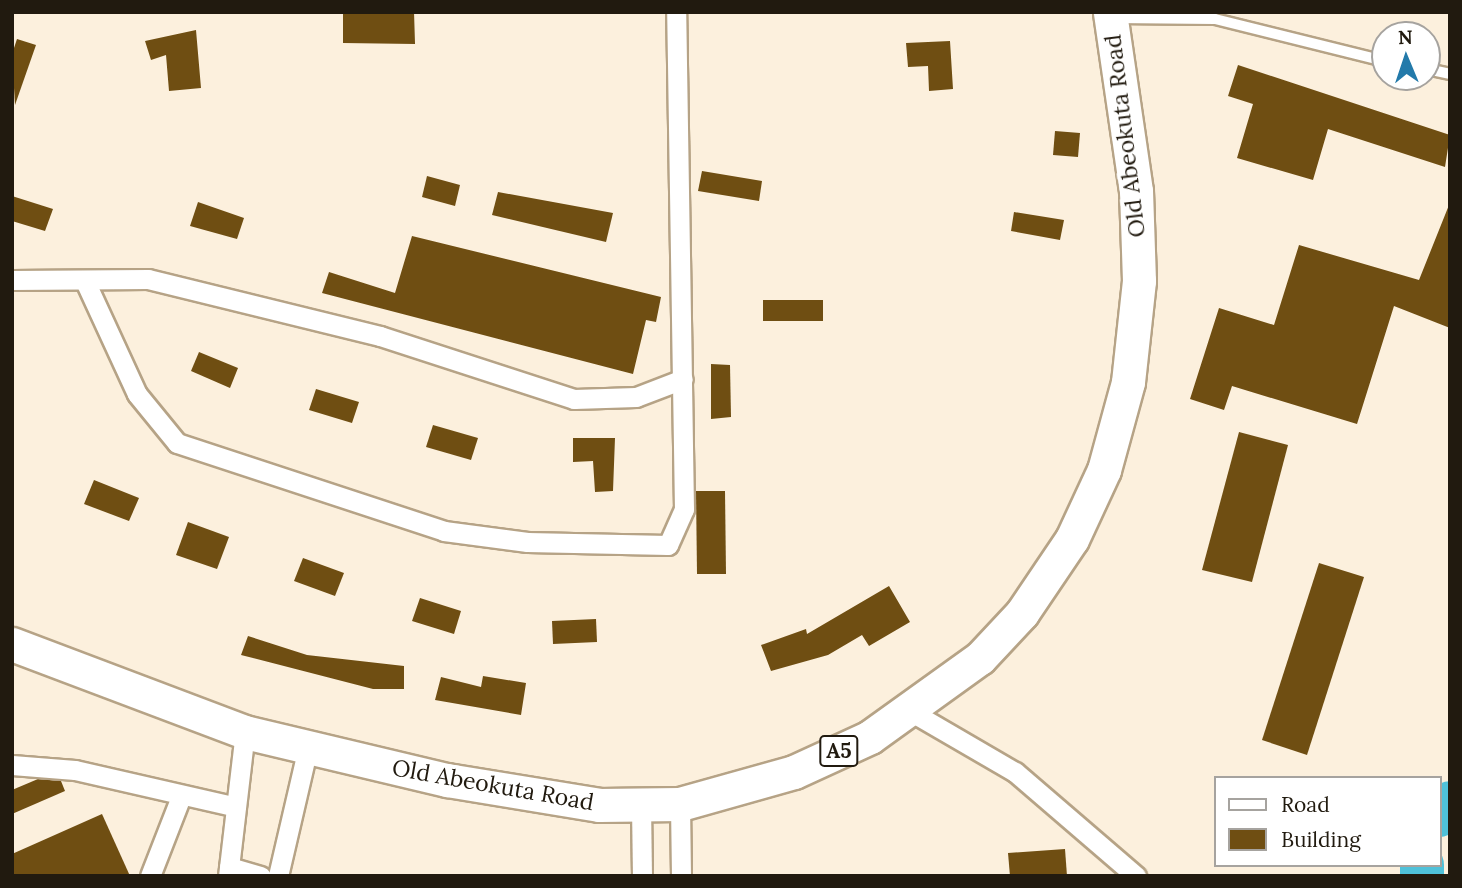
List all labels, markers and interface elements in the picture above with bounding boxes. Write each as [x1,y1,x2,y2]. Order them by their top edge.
north arrow [1371,21,1441,91]
text: N [1398,25,1413,49]
street label: Old Abeokuta Road [1099,33,1151,239]
road number: A5 [818,734,860,768]
street label: Old Abeokuta Road [390,754,596,816]
legend [1214,776,1441,867]
text: Road [1281,791,1330,818]
text: Building [1281,826,1361,853]

